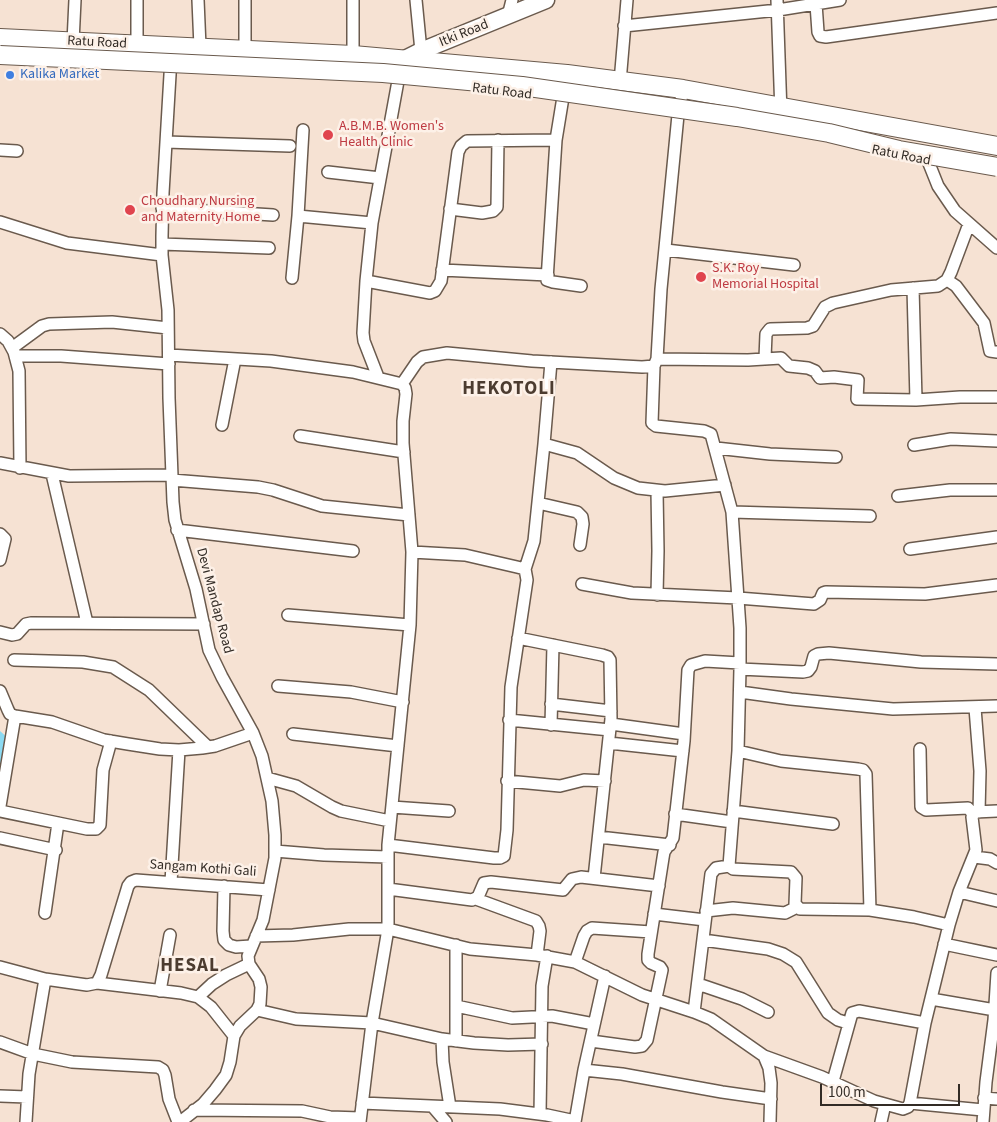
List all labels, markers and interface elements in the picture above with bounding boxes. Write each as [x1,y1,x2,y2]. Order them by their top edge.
street label: Itki Road [437,17,491,51]
street label: Ratu Road [67,33,127,53]
place label: Kalika Market [20,67,99,83]
marker: Kalika Market [4,69,16,81]
street label: Ratu Road [471,80,533,104]
place label: A.B.M.B. Women's Health Clinic [339,119,444,152]
marker: A.B.M.B. Women's Health Clinic [321,128,335,142]
street label: Ratu Road [870,142,932,170]
place label: Choudhary Nursing and Maternity Home [141,194,260,226]
marker: Choudhary Nursing and Maternity Home [123,203,137,217]
place label: S.K. Roy Memorial Hospital [712,261,819,294]
marker: S.K. Roy Memorial Hospital [694,270,708,284]
district label: HEKOTOLI [461,379,557,401]
street label: Devi Mandap Road [192,546,236,656]
street label: Sangam Kothi Gali [149,857,257,881]
district label: HESAL [160,956,220,978]
scale bar [822,1074,962,1106]
text: 100 m [828,1082,866,1103]

